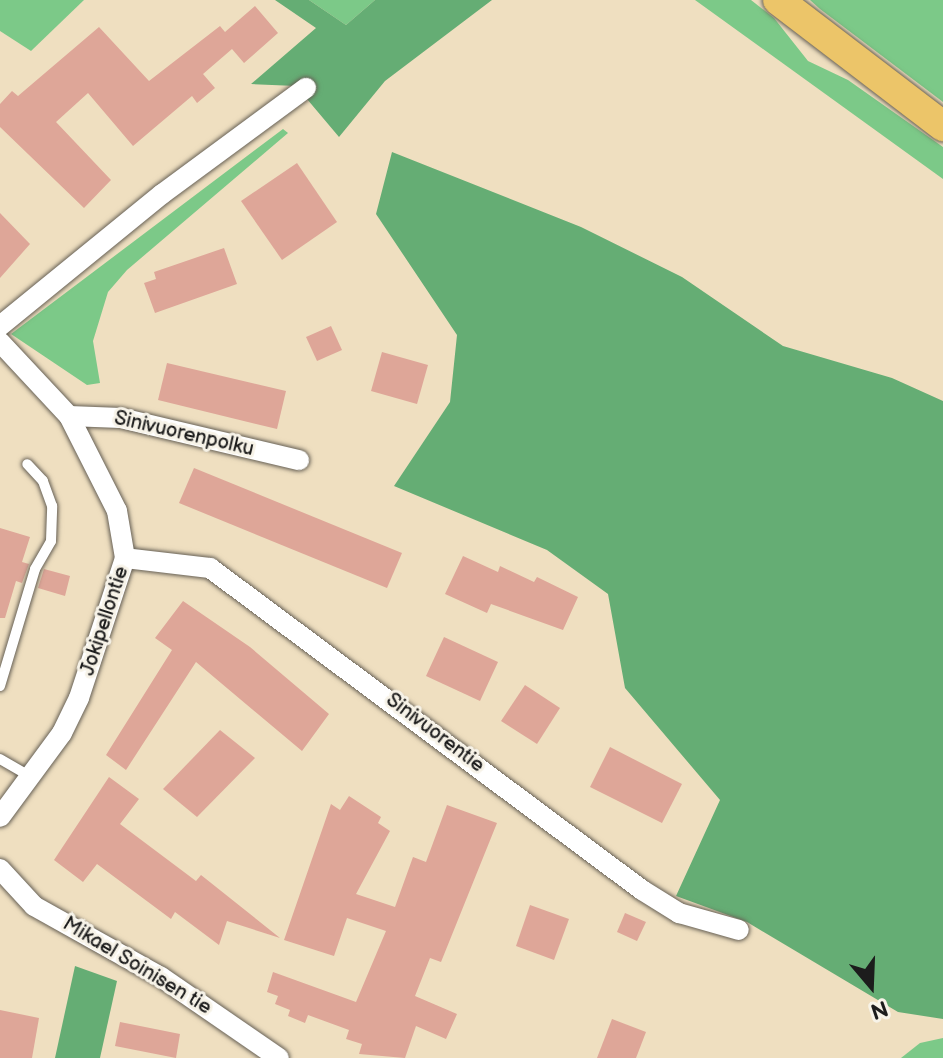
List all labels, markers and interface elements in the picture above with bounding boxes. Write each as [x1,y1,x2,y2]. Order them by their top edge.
street label: Sinivuorenpolku [112,406,256,462]
street label: Jokipellontie [76,563,134,679]
street label: Sinivuorentie [381,688,489,778]
street label: Mikael Soinisen tie [58,912,216,1020]
north arrow [831,946,911,1026]
text: N [867,994,891,1025]

